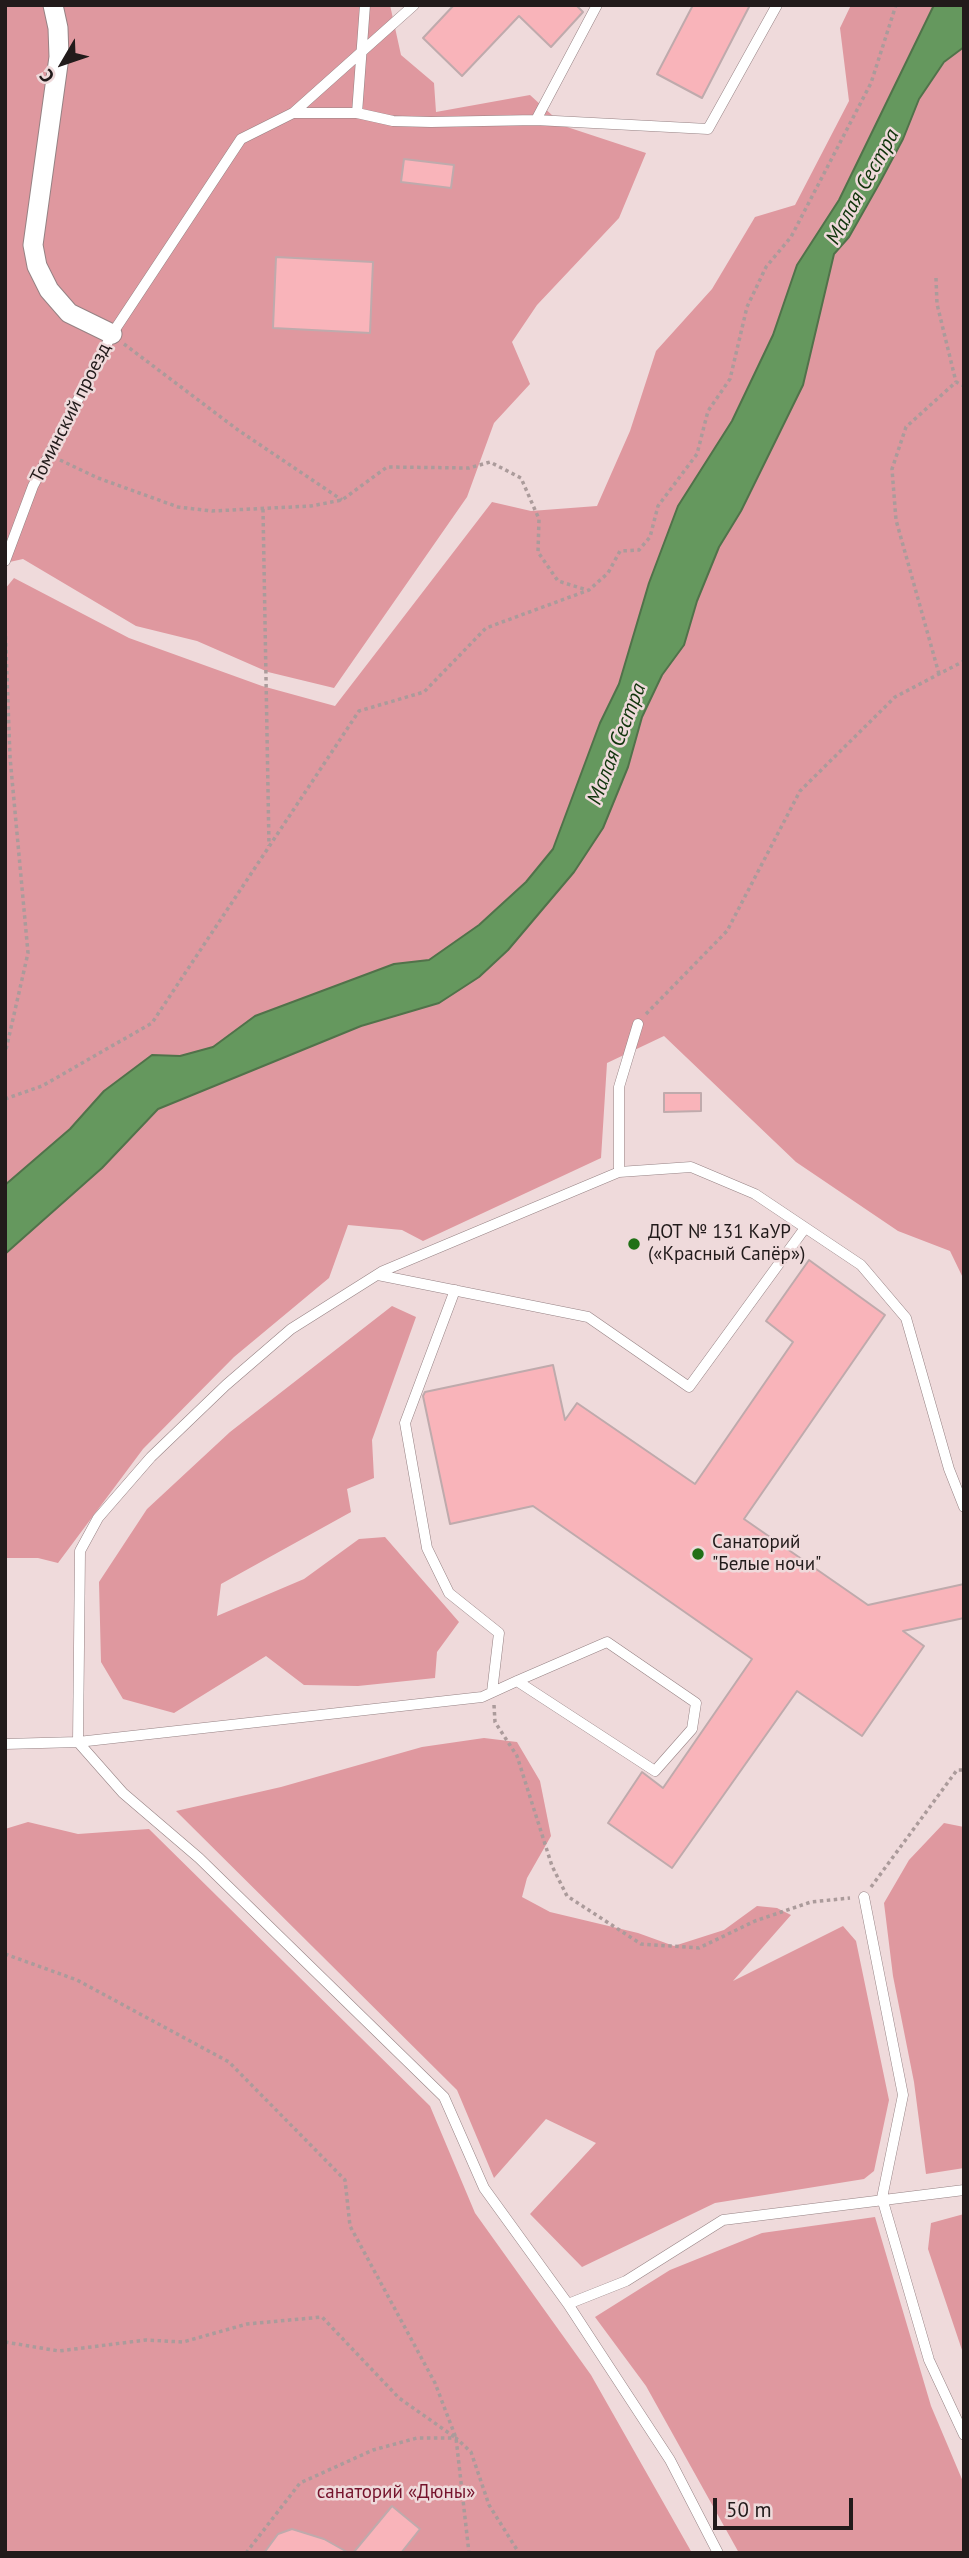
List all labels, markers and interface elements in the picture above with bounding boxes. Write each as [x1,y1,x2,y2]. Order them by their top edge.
north arrow [28,28,98,98]
text: С [34,65,59,88]
water label: Малая Сестра [821,125,905,249]
street label: Томинский проезд [26,339,116,487]
water label: Малая Сестра [582,680,652,808]
place label: ДОТ № 131 КаУР («Красный Сапёр») [648,1222,805,1266]
marker: ДОТ № 131 КаУР («Красный Сапёр») [626,1236,642,1252]
place label: Санаторий "Белые ночи" [712,1532,821,1576]
marker: Санаторий "Белые ночи" [690,1546,706,1562]
park label: санаторий «Дюны» [317,2482,475,2504]
scale bar [717,2484,857,2528]
text: 50 m [726,2496,772,2523]

